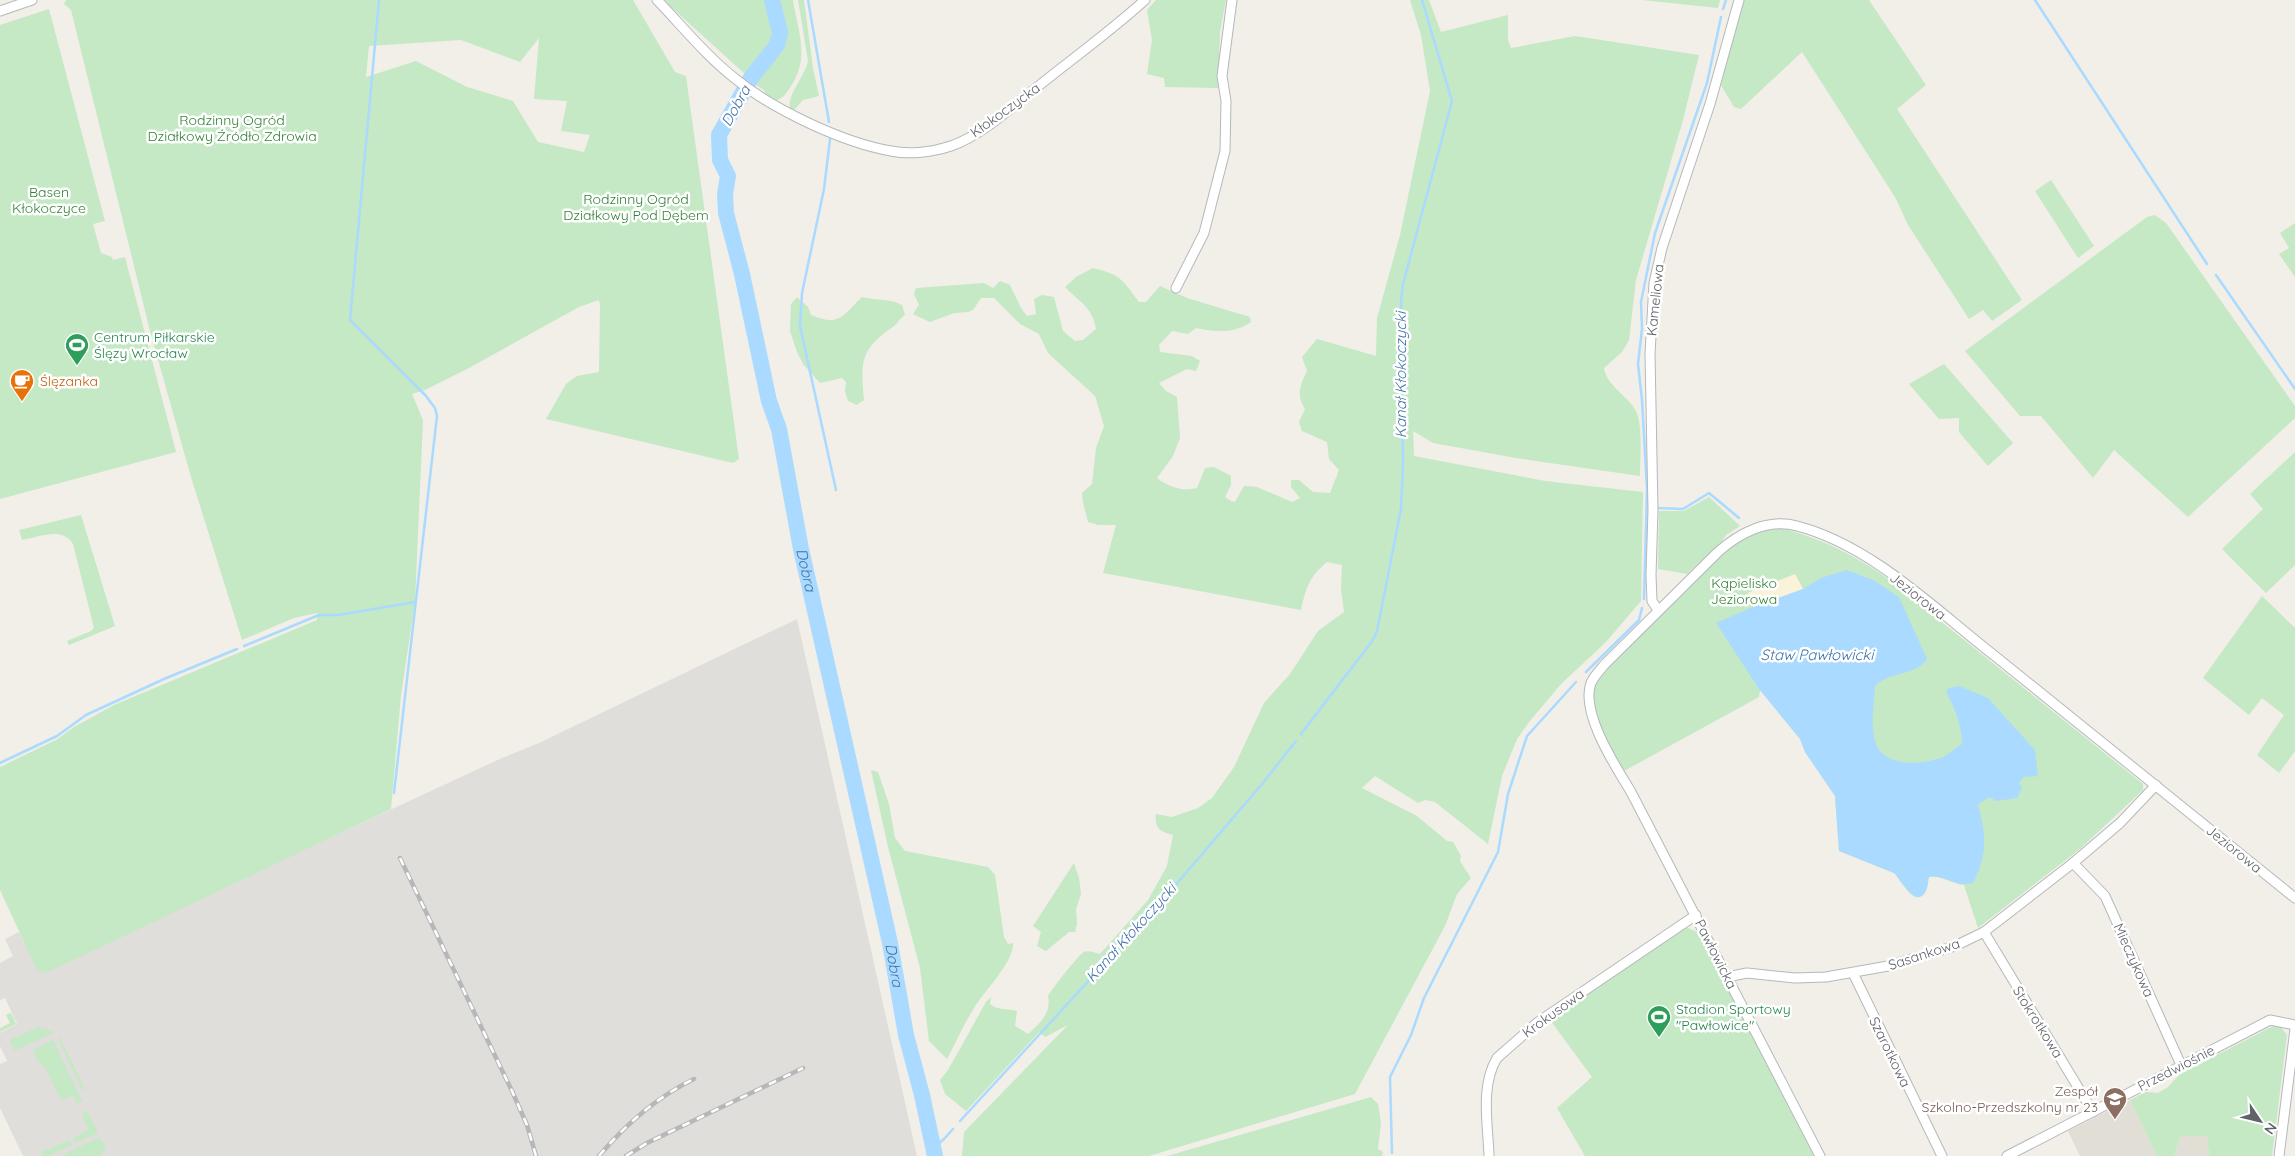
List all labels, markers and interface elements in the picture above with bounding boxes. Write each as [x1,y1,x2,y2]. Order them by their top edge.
street label: Kłokoczycka [967,79,1043,141]
water label: Dobra [717,81,755,129]
park label: Rodzinny Ogród Działkowy Źródło Zdrowia [147,111,317,145]
park label: Basen Kłokoczyce [12,183,86,217]
park label: Rodzinny Ogród Działkowy Pod Dębem [563,190,709,224]
street label: Kameliowa [1642,263,1668,337]
water label: Kanał Kłokoczycki [1391,310,1410,438]
place label: Centrum Piłkarskie Ślęzy Wrocław [94,328,215,362]
sports icon: Centrum Piłkarskie Ślęzy Wrocław [64,332,90,366]
cafe icon: Ślęzanka [9,368,35,402]
place label: Ślęzanka [40,372,98,390]
water label: Dobra [792,546,821,594]
street label: Jeziorowa [1886,568,1950,624]
park label: Kąpielisko Jeziorowa [1711,574,1777,608]
water label: Staw Pawłowicki [1760,645,1875,664]
street label: Jeziorowa [2202,821,2266,877]
water label: Kanał Kłokoczycki [1081,878,1181,986]
street label: Pawłowicka [1691,916,1741,992]
street label: Mieczykowa [2110,920,2158,1000]
street label: Sasankowa [1886,934,1962,974]
water label: Dobra [881,942,908,989]
street label: Stokrotkowa [2009,983,2067,1061]
street label: Krokusowa [1518,984,1588,1042]
place label: Stadion Sportowy "Pawłowice" [1676,1000,1791,1034]
sports icon: Stadion Sportowy "Pawłowice" [1646,1004,1672,1038]
street label: Szarotkowa [1865,1014,1915,1090]
street label: Przedwiośnie [2134,1041,2218,1095]
place label: Zespół Szkolno-Przedszkolny nr 23 [1922,1082,2099,1116]
school or university icon: Zespół Szkolno-Przedszkolny nr 23 [2102,1086,2128,1120]
north arrow [2235,1096,2285,1146]
text: N [2260,1119,2281,1138]

